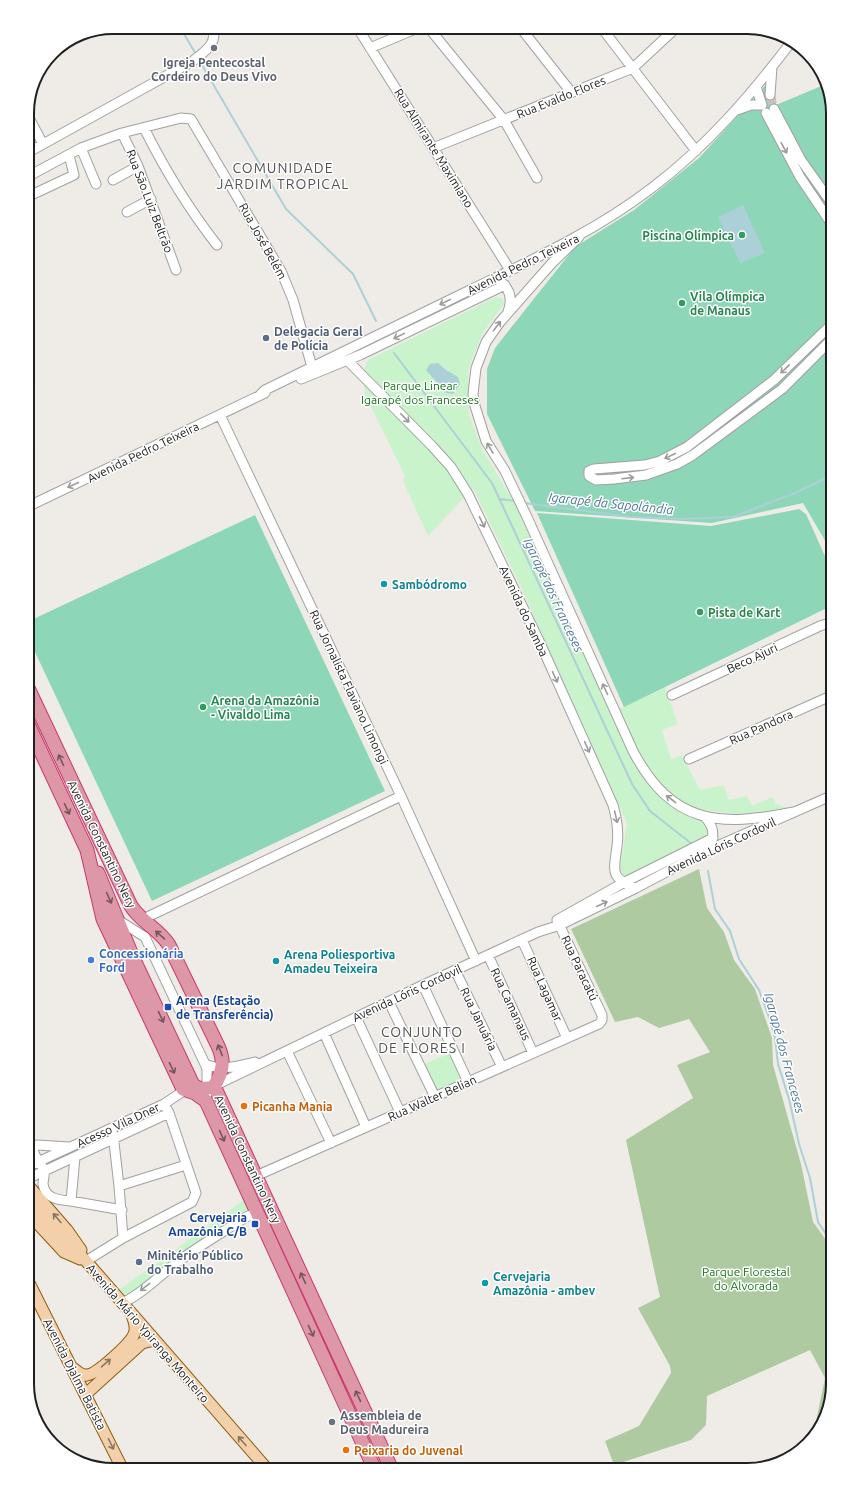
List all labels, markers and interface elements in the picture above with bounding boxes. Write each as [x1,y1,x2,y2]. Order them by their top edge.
marker: Igreja Pentecostal Cordeiro do Deus Vivo [209,43,219,53]
place label: Igreja Pentecostal Cordeiro do Deus Vivo [151,56,277,83]
street label: Rua Evaldo Flores [515,73,607,121]
street label: Rua Almirante Maximiano [392,86,476,210]
one-way arrow [780,142,788,154]
street label: Rua São Luiz Beltrão [124,148,176,254]
district label: COMUNIDADE JARDIM TROPICAL [217,160,349,192]
street label: Rua José Belém [237,201,289,281]
place label: Piscina Olímpica [642,229,734,242]
marker: Piscina Olímpica [737,230,747,240]
street label: Avenida Pedro Teixeira [465,231,581,297]
place label: Vila Olímpica de Manaus [690,290,765,317]
marker: Vila Olímpica de Manaus [677,298,687,308]
one-way arrow [439,299,451,306]
one-way arrow [493,321,502,332]
place label: Delegacia Geral de Polícia [274,325,363,352]
marker: Delegacia Geral de Polícia [261,333,271,343]
one-way arrow [394,333,406,340]
one-way arrow [780,364,790,374]
park label: Parque Linear Igarapé dos Franceses [361,379,479,406]
one-way arrow [400,413,410,423]
street label: Avenida Pedro Teixeira [85,419,201,485]
one-way arrow [486,443,494,454]
one-way arrow [665,453,677,460]
one-way arrow [621,474,634,482]
one-way arrow [67,482,79,489]
water label: Igarapé da Sapolândia [548,489,674,517]
one-way arrow [478,516,486,528]
water label: Igarapé dos Franceses [521,536,587,655]
street label: Avenida do Samba [497,564,551,658]
place label: Sambódromo [392,578,467,591]
marker: Sambódromo [379,579,389,589]
place label: Pista de Kart [708,606,780,619]
marker: Pista de Kart [695,607,705,617]
street label: Rua Jornalista Flaviano Limongi [307,608,391,766]
street label: Beco Ajuri [725,641,780,675]
one-way arrow [552,671,559,683]
one-way arrow [601,683,608,695]
place label: Arena da Amazônia - Vivaldo Lima [211,694,319,721]
marker: Arena da Amazônia - Vivaldo Lima [198,702,208,712]
street label: Rua Pandora [727,707,795,747]
one-way arrow [584,740,591,752]
one-way arrow [57,754,65,766]
street label: Avenida Constantino Nery [65,778,139,910]
one-way arrow [665,795,676,803]
one-way arrow [64,802,71,814]
one-way arrow [612,810,620,823]
street label: Avenida Lóris Cordovil [664,815,778,877]
one-way arrow [106,892,113,904]
one-way arrow [596,900,608,907]
one-way arrow [156,931,166,940]
street label: Rua Paracatú [559,933,601,1003]
place label: Concessionária Ford [99,947,184,974]
place label: Arena Poliesportiva Amadeu Teixeira [284,948,395,975]
marker: Concessionária Ford [86,955,96,965]
street label: Rua Lagamar [525,955,565,1024]
marker: Arena Poliesportiva Amadeu Teixeira [271,956,281,966]
street label: Avenida Lóris Cordovil [350,962,464,1024]
street label: Rua Camanaus [489,966,533,1042]
street label: Rua Januária [458,985,500,1053]
water label: Igarapé dos Franceses [762,991,808,1115]
place label: Arena (Estação de Transferência) [176,994,274,1022]
marker: Arena (Estação de Transferência) [163,1002,173,1012]
one-way arrow [158,1011,165,1023]
district label: CONJUNTO DE FLORES I [378,1024,466,1056]
one-way arrow [216,1044,223,1056]
one-way arrow [169,1061,176,1073]
street label: Rua Walter Belian [386,1073,478,1123]
street label: Avenida Constantino Nery [213,1093,284,1225]
street label: Acesso Vila Dner [75,1100,162,1150]
place label: Picanha Mania [252,1100,333,1113]
marker: Picanha Mania [239,1101,249,1111]
one-way arrow [219,1130,226,1142]
place label: Cervejaria Amazônia C/B [168,1211,247,1238]
one-way arrow [52,1213,61,1223]
marker: Cervejaria Amazônia C/B [250,1219,260,1229]
place label: Minitério Público do Trabalho [147,1249,243,1276]
marker: Minitério Público do Trabalho [134,1257,144,1267]
street label: Avenida Mário Ypiranga Monteiro [84,1261,212,1405]
park label: Parque Florestal do Alvorada [702,1265,790,1292]
place label: Cervejaria Amazônia - ambev [493,1270,596,1297]
one-way arrow [299,1273,306,1285]
marker: Cervejaria Amazônia - ambev [480,1278,490,1288]
one-way arrow [139,1283,150,1292]
street label: Avenida Djalma Batista [41,1316,109,1432]
one-way arrow [308,1325,315,1337]
one-way arrow [100,1359,110,1368]
one-way arrow [354,1391,361,1403]
place label: Assembleia de Deus Madureira [340,1409,429,1436]
marker: Assembleia de Deus Madureira [327,1417,337,1427]
one-way arrow [238,1435,247,1446]
one-way arrow [108,1438,115,1450]
place label: Peixaria do Juvenal [354,1444,463,1457]
marker: Peixaria do Juvenal [341,1445,351,1455]

